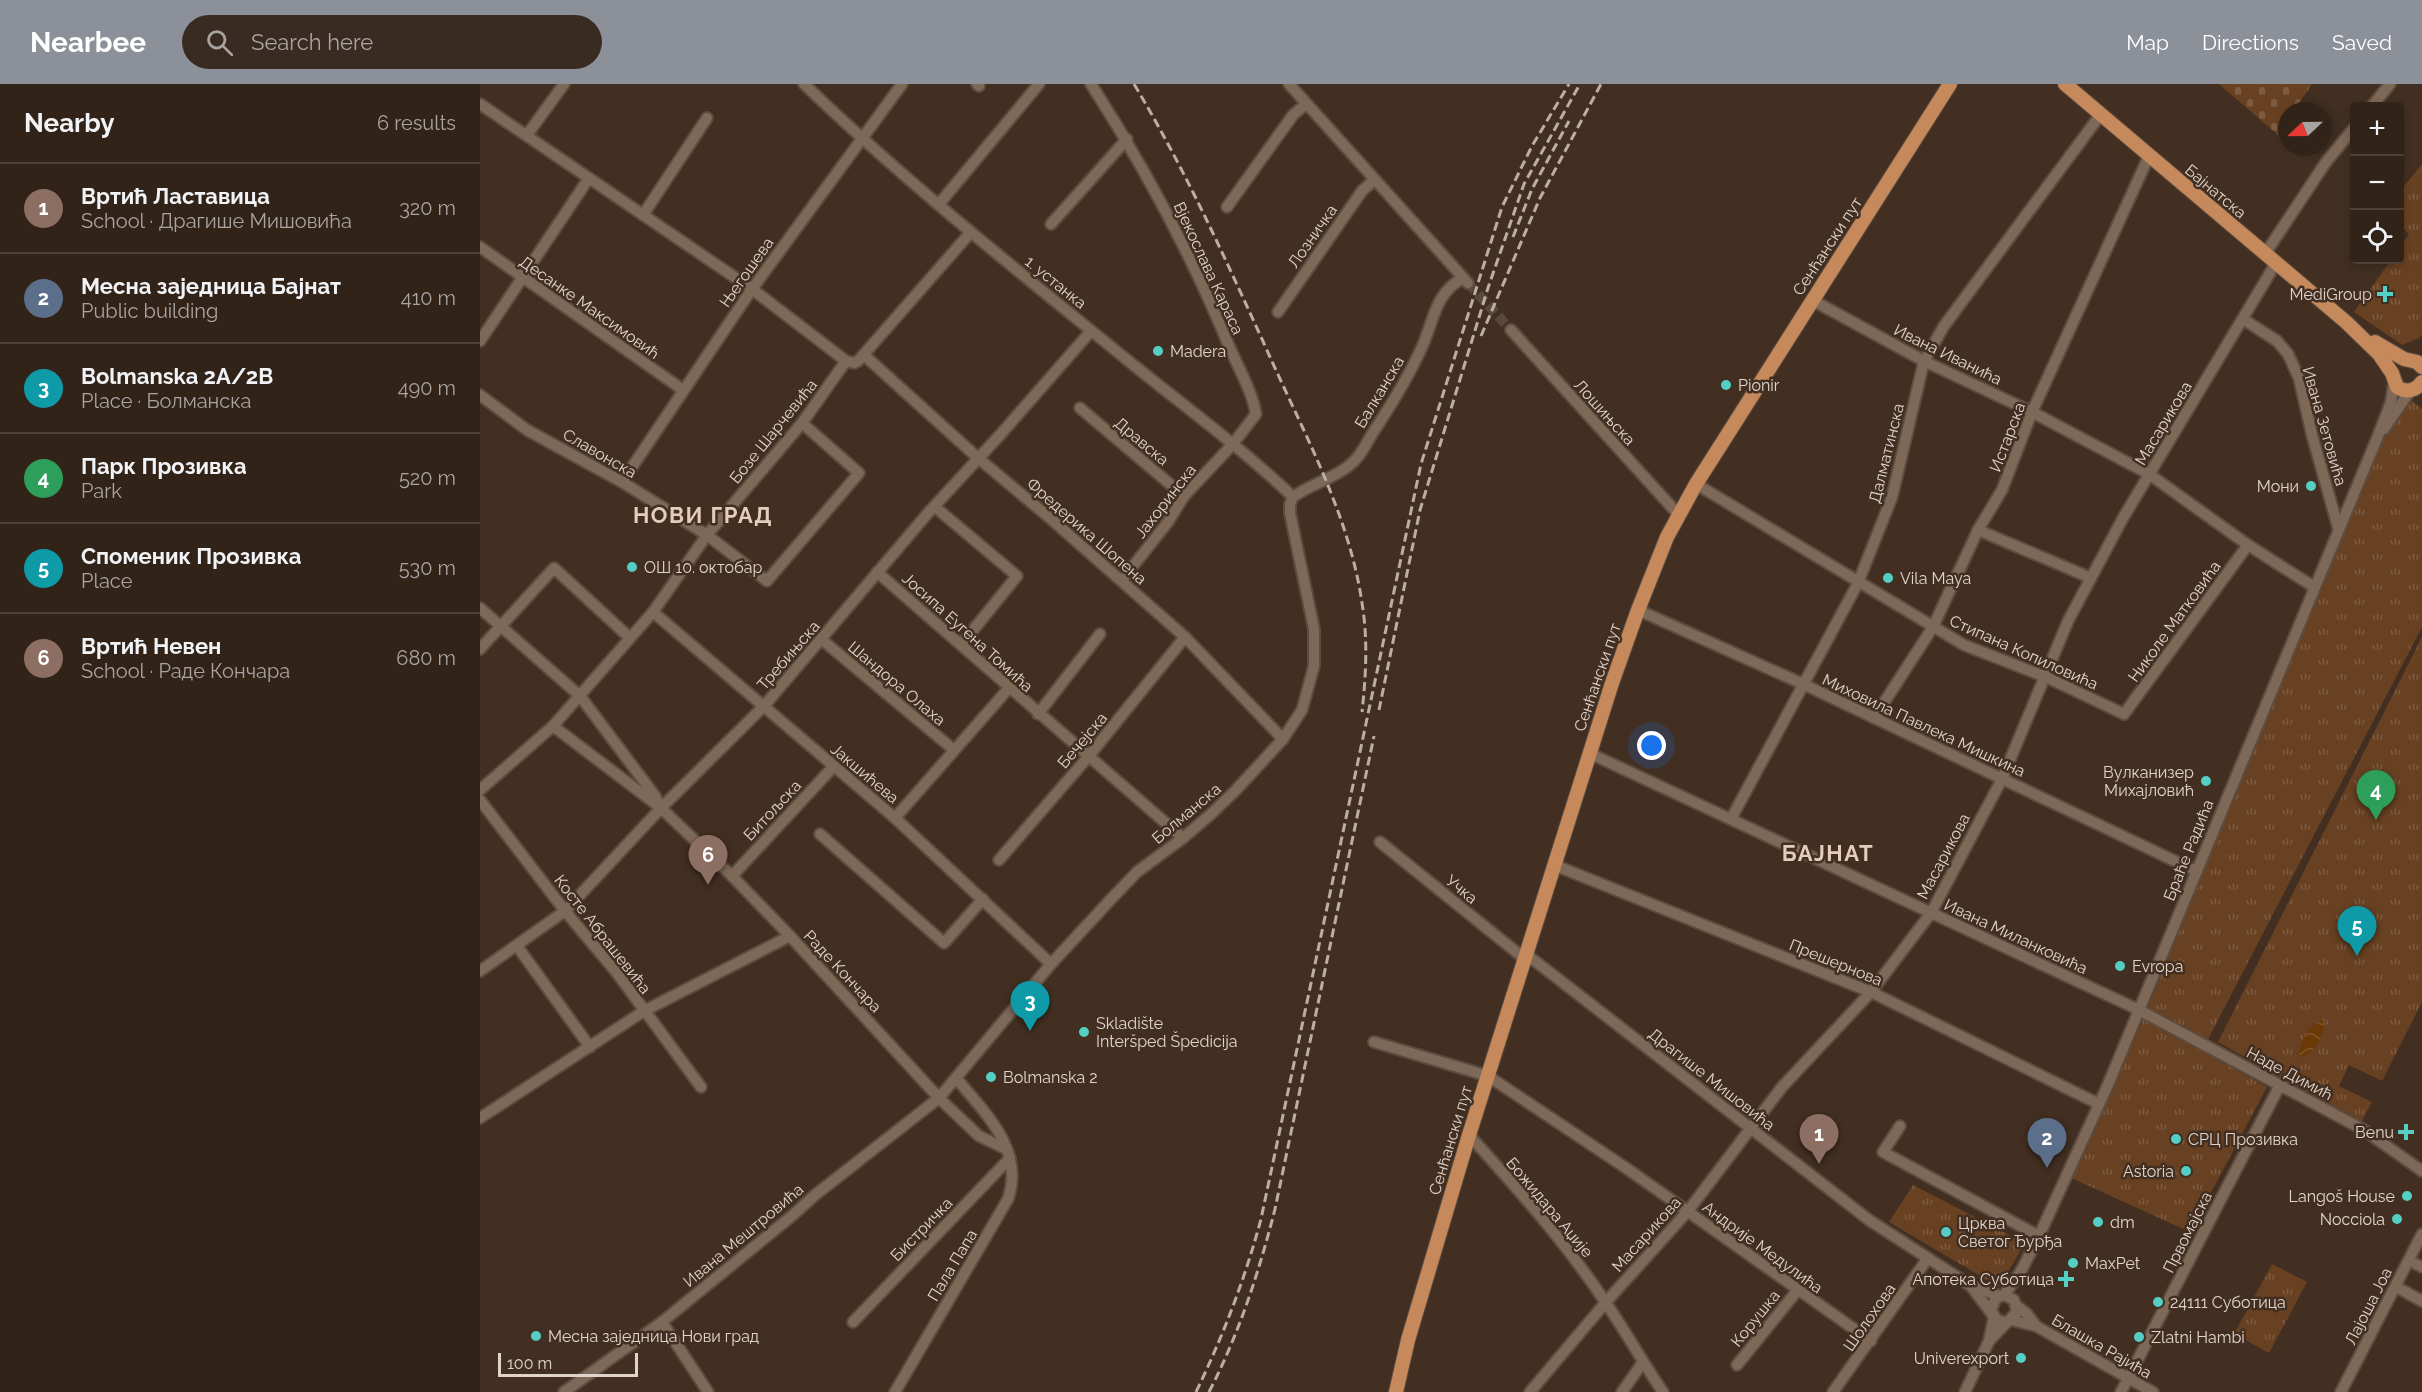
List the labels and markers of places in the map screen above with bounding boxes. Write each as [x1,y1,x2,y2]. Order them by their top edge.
place label: MediGroup [2290,285,2372,304]
marker: MediGroup [2376,285,2394,303]
place label: Madera [1170,342,1226,361]
marker: Madera [1151,344,1165,358]
place label: Pionir [1738,376,1780,395]
marker: Pionir [1719,378,1733,392]
place label: Мони [2257,477,2299,496]
marker: Мони [2304,479,2318,493]
place label: ОШ 10. октобар [644,558,762,577]
marker: ОШ 10. октобар [625,560,639,574]
place label: Vila Maya [1900,569,1971,588]
marker: Vila Maya [1881,571,1895,585]
place label: Вулканизер Михајловић [2103,763,2194,800]
pin: 4 [2356,770,2396,820]
marker: Вулканизер Михајловић [2199,774,2213,788]
pin: 6 [688,836,728,885]
pin: 5 [2338,906,2376,956]
place label: Evropa [2132,957,2183,976]
marker: Evropa [2113,959,2127,973]
pin: 3 [1010,982,1050,1031]
place label: Skladište Interšped Špedicija [1096,1014,1237,1051]
marker: Skladište Interšped Špedicija [1077,1025,1091,1039]
place label: Bolmanska 2 [1003,1068,1098,1087]
marker: Bolmanska 2 [984,1070,998,1084]
pin: 1 [1800,1114,1838,1164]
pin: 2 [2028,1118,2066,1168]
place label: Benu [2355,1123,2394,1142]
marker: Benu [2399,1125,2413,1139]
place label: СРЦ Прозивка [2188,1130,2298,1149]
marker: СРЦ Прозивка [2169,1132,2183,1146]
place label: Astoria [2123,1162,2174,1181]
marker: Astoria [2179,1164,2193,1178]
place label: Langoš House [2289,1187,2395,1206]
marker: Langoš House [2400,1189,2414,1203]
place label: Nocciola [2320,1210,2385,1229]
marker: Nocciola [2390,1212,2404,1226]
place label: dm [2110,1213,2135,1232]
place label: Црква Светог Ђурђа [1958,1214,2062,1251]
marker: dm [2091,1215,2105,1229]
marker: Црква Светог Ђурђа [1939,1225,1953,1239]
place label: MaxPet [2085,1254,2141,1273]
marker: MaxPet [2066,1256,2080,1270]
place label: Апотека Суботица [1912,1270,2054,1289]
marker: Апотека Суботица [2059,1272,2073,1286]
place label: 24111 Суботица [2170,1293,2286,1312]
marker: 24111 Суботица [2151,1295,2165,1309]
place label: Месна заједница Нови град [548,1327,759,1346]
place label: Zlatni Hambi [2151,1328,2245,1347]
marker: Месна заједница Нови град [529,1329,543,1343]
marker: Zlatni Hambi [2132,1330,2146,1344]
place label: Univerexport [1914,1349,2010,1368]
marker: Univerexport [2014,1351,2028,1365]

